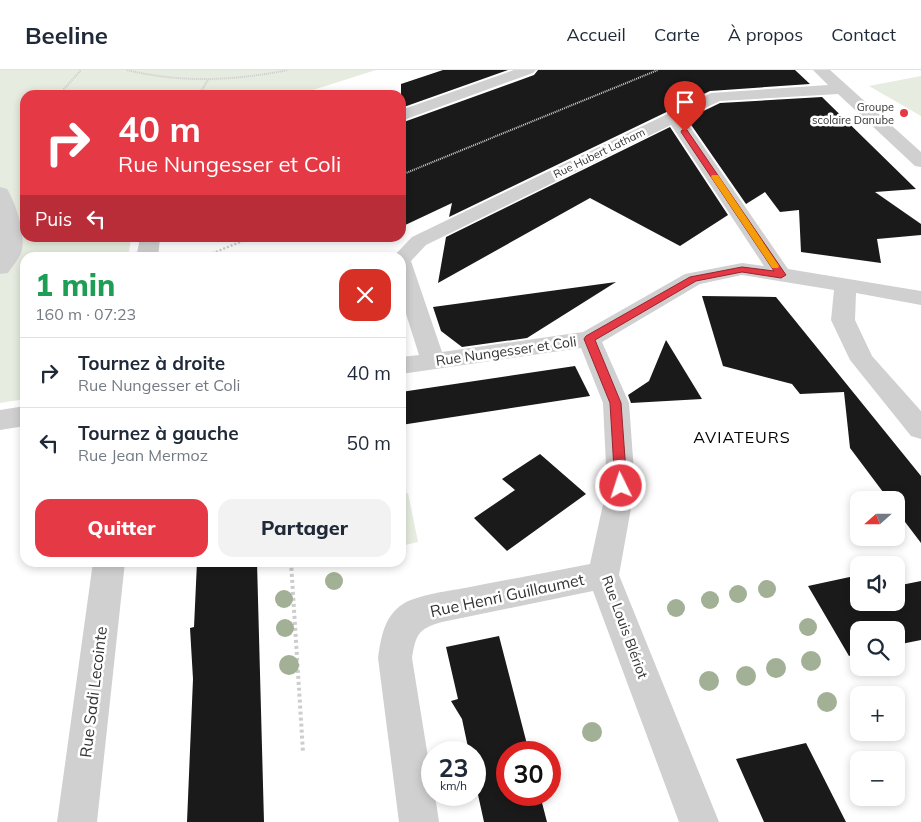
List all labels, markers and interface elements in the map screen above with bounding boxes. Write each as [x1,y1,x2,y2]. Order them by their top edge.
text: Beeline [25,20,108,50]
text: Accueil [566,23,626,46]
text: Carte [654,23,700,46]
text: À propos [728,23,803,46]
text: Contact [831,23,896,46]
pin [664,81,706,132]
icon: arrive [671,88,699,116]
place label: Groupe scolaire Danube [812,100,894,127]
text: 40 m [118,107,201,151]
marker: Groupe scolaire Danube [898,107,910,119]
icon: right [35,110,100,175]
street label: Rue Hubert Latham [551,125,647,181]
text: Rue Nungesser et Coli [118,150,341,178]
icon: left [82,205,110,233]
text: Puis [35,207,72,231]
text: 1 min [35,266,115,304]
button: close [339,269,391,321]
text: 160 m · 07:23 [35,304,136,324]
street label: Rue Nungesser et Coli [434,332,578,370]
text: Tournez à droite [78,351,225,375]
icon: right [35,359,63,387]
text: 40 m [347,361,391,385]
text: Rue Nungesser et Coli [78,375,240,395]
text: Tournez à gauche [78,421,239,445]
district label: AVIATEURS [693,427,791,447]
icon: left [35,429,63,457]
text: 50 m [347,431,391,455]
text: Rue Jean Mermoz [78,445,208,465]
position arrow [594,459,646,511]
north arrow [850,491,905,546]
map controls [850,491,905,806]
button: Quitter [35,499,208,557]
button: Partager [218,499,391,557]
button: sound [850,556,905,611]
street label: Rue Henri Guillaumet [428,569,586,621]
street label: Rue Louis Blériot [598,573,652,681]
button: search [850,621,905,676]
street label: Rue Sadi Lecointe [75,625,111,759]
button: + [850,686,905,741]
speed limit sign: 30 [496,741,561,806]
button: − [850,751,905,806]
text: 23 [438,752,469,783]
text: km/h [440,778,467,793]

